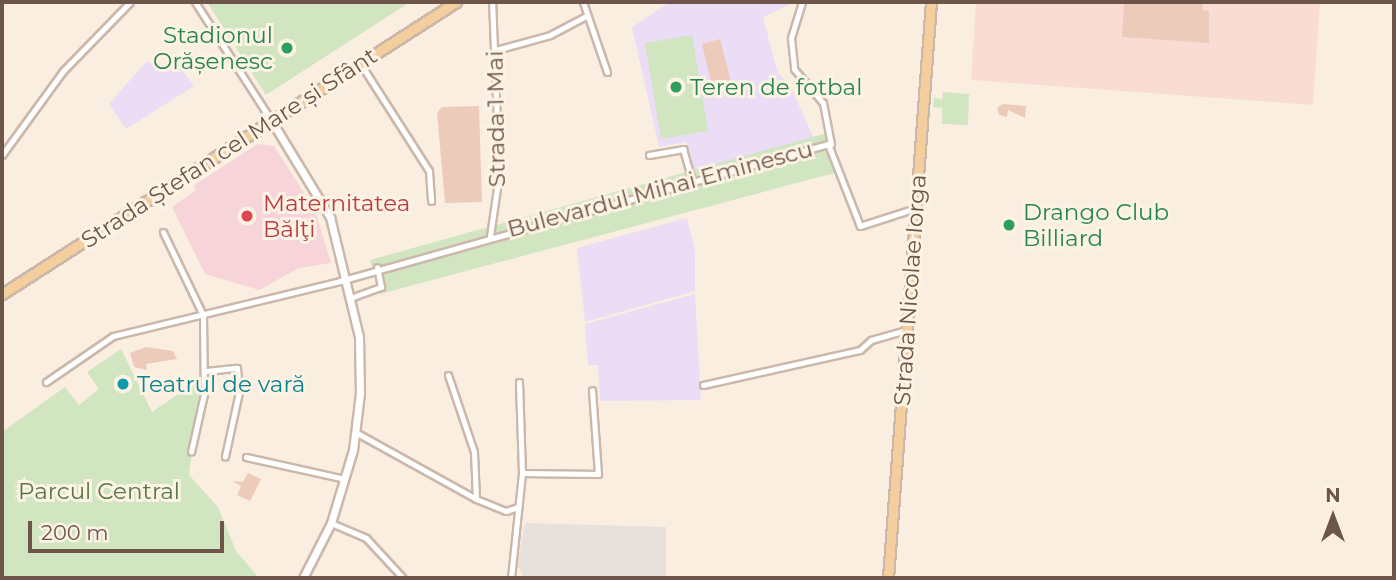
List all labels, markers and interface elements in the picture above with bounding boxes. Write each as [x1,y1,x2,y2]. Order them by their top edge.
place label: Stadionul Orășenesc [153,21,273,75]
marker: Stadionul Orășenesc [279,40,295,56]
street label: Strada Ștefan cel Mare și Sfânt [76,42,382,254]
street label: Strada 1 Mai [481,50,511,188]
place label: Teren de fotbal [690,73,862,101]
marker: Teren de fotbal [668,79,684,95]
street label: Bulevardul Mihai Eminescu [504,135,816,243]
street label: Strada Nicolae Iorga [888,173,932,407]
place label: Maternitatea Bălţi [263,189,410,243]
place label: Drango Club Billiard [1023,198,1169,252]
marker: Maternitatea Bălţi [237,206,257,226]
marker: Drango Club Billiard [1001,217,1017,233]
place label: Teatrul de vară [137,370,305,398]
marker: Teatrul de vară [115,376,131,392]
park label: Parcul Central [18,477,180,505]
north arrow [1298,482,1368,552]
text: N [1325,484,1341,507]
scale bar [32,506,228,550]
text: 200 m [41,520,108,545]

